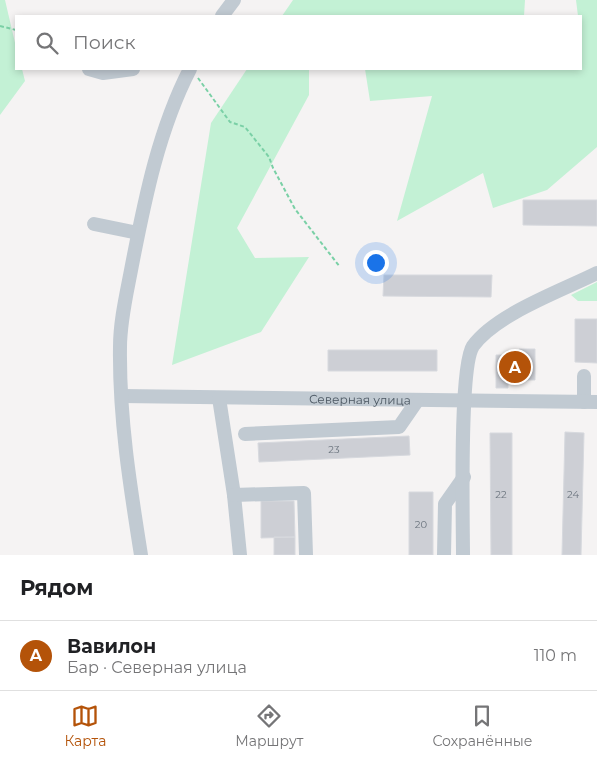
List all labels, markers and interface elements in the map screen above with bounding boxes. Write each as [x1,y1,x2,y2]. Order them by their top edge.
search box [15,15,582,70]
icon: search [33,29,61,57]
text: Поиск [73,31,136,54]
your location [363,250,389,276]
pin: A [499,348,531,386]
street label: Северная улица [309,391,411,407]
house number: 23 [328,443,340,456]
house number: 22 [495,488,507,501]
house number: 24 [567,488,579,501]
house number: 20 [415,518,428,531]
text: Рядом [20,575,93,600]
text: Вавилон [67,635,156,658]
text: A [30,646,42,665]
text: 110 m [534,646,577,665]
text: Бар · Северная улица [67,658,247,677]
tab: Карта [64,702,106,750]
tab: Маршрут [235,702,303,750]
tab: Сохранённые [432,702,532,750]

